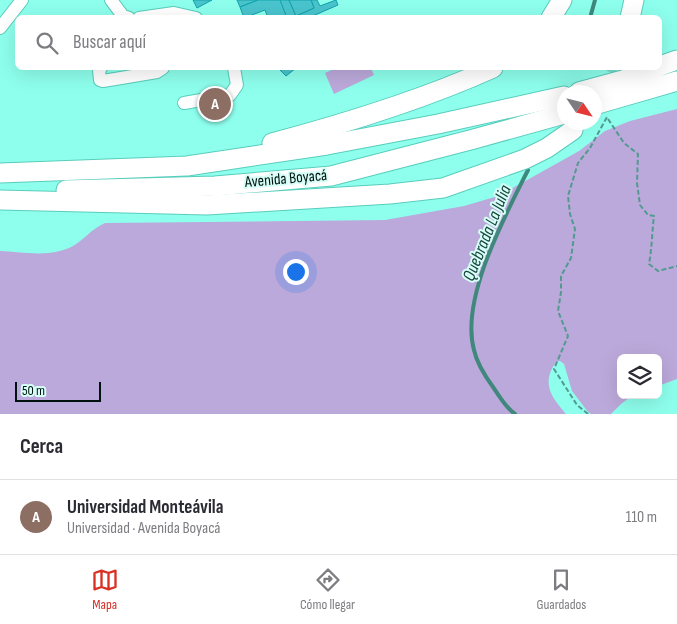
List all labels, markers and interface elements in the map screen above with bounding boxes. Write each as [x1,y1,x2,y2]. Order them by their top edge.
search box [15,15,662,70]
icon: search [33,29,61,57]
text: Buscar aquí [73,31,146,54]
pin: A [199,85,231,123]
north arrow [557,85,602,130]
street label: Avenida Boyacá [243,166,328,192]
water label: Quebrada La Julia [458,181,516,284]
your location [283,259,309,285]
map controls [617,354,662,399]
button: layers [617,354,662,399]
scale bar [15,379,101,402]
text: 50 m [22,382,45,399]
text: Cerca [20,434,63,459]
text: Universidad Monteávila [67,496,223,519]
text: A [32,508,40,527]
text: 110 m [626,508,657,527]
text: Universidad · Avenida Boyacá [67,519,221,538]
tab: Mapa [91,566,119,613]
tab: Cómo llegar [300,566,355,613]
tab: Guardados [536,566,586,613]

